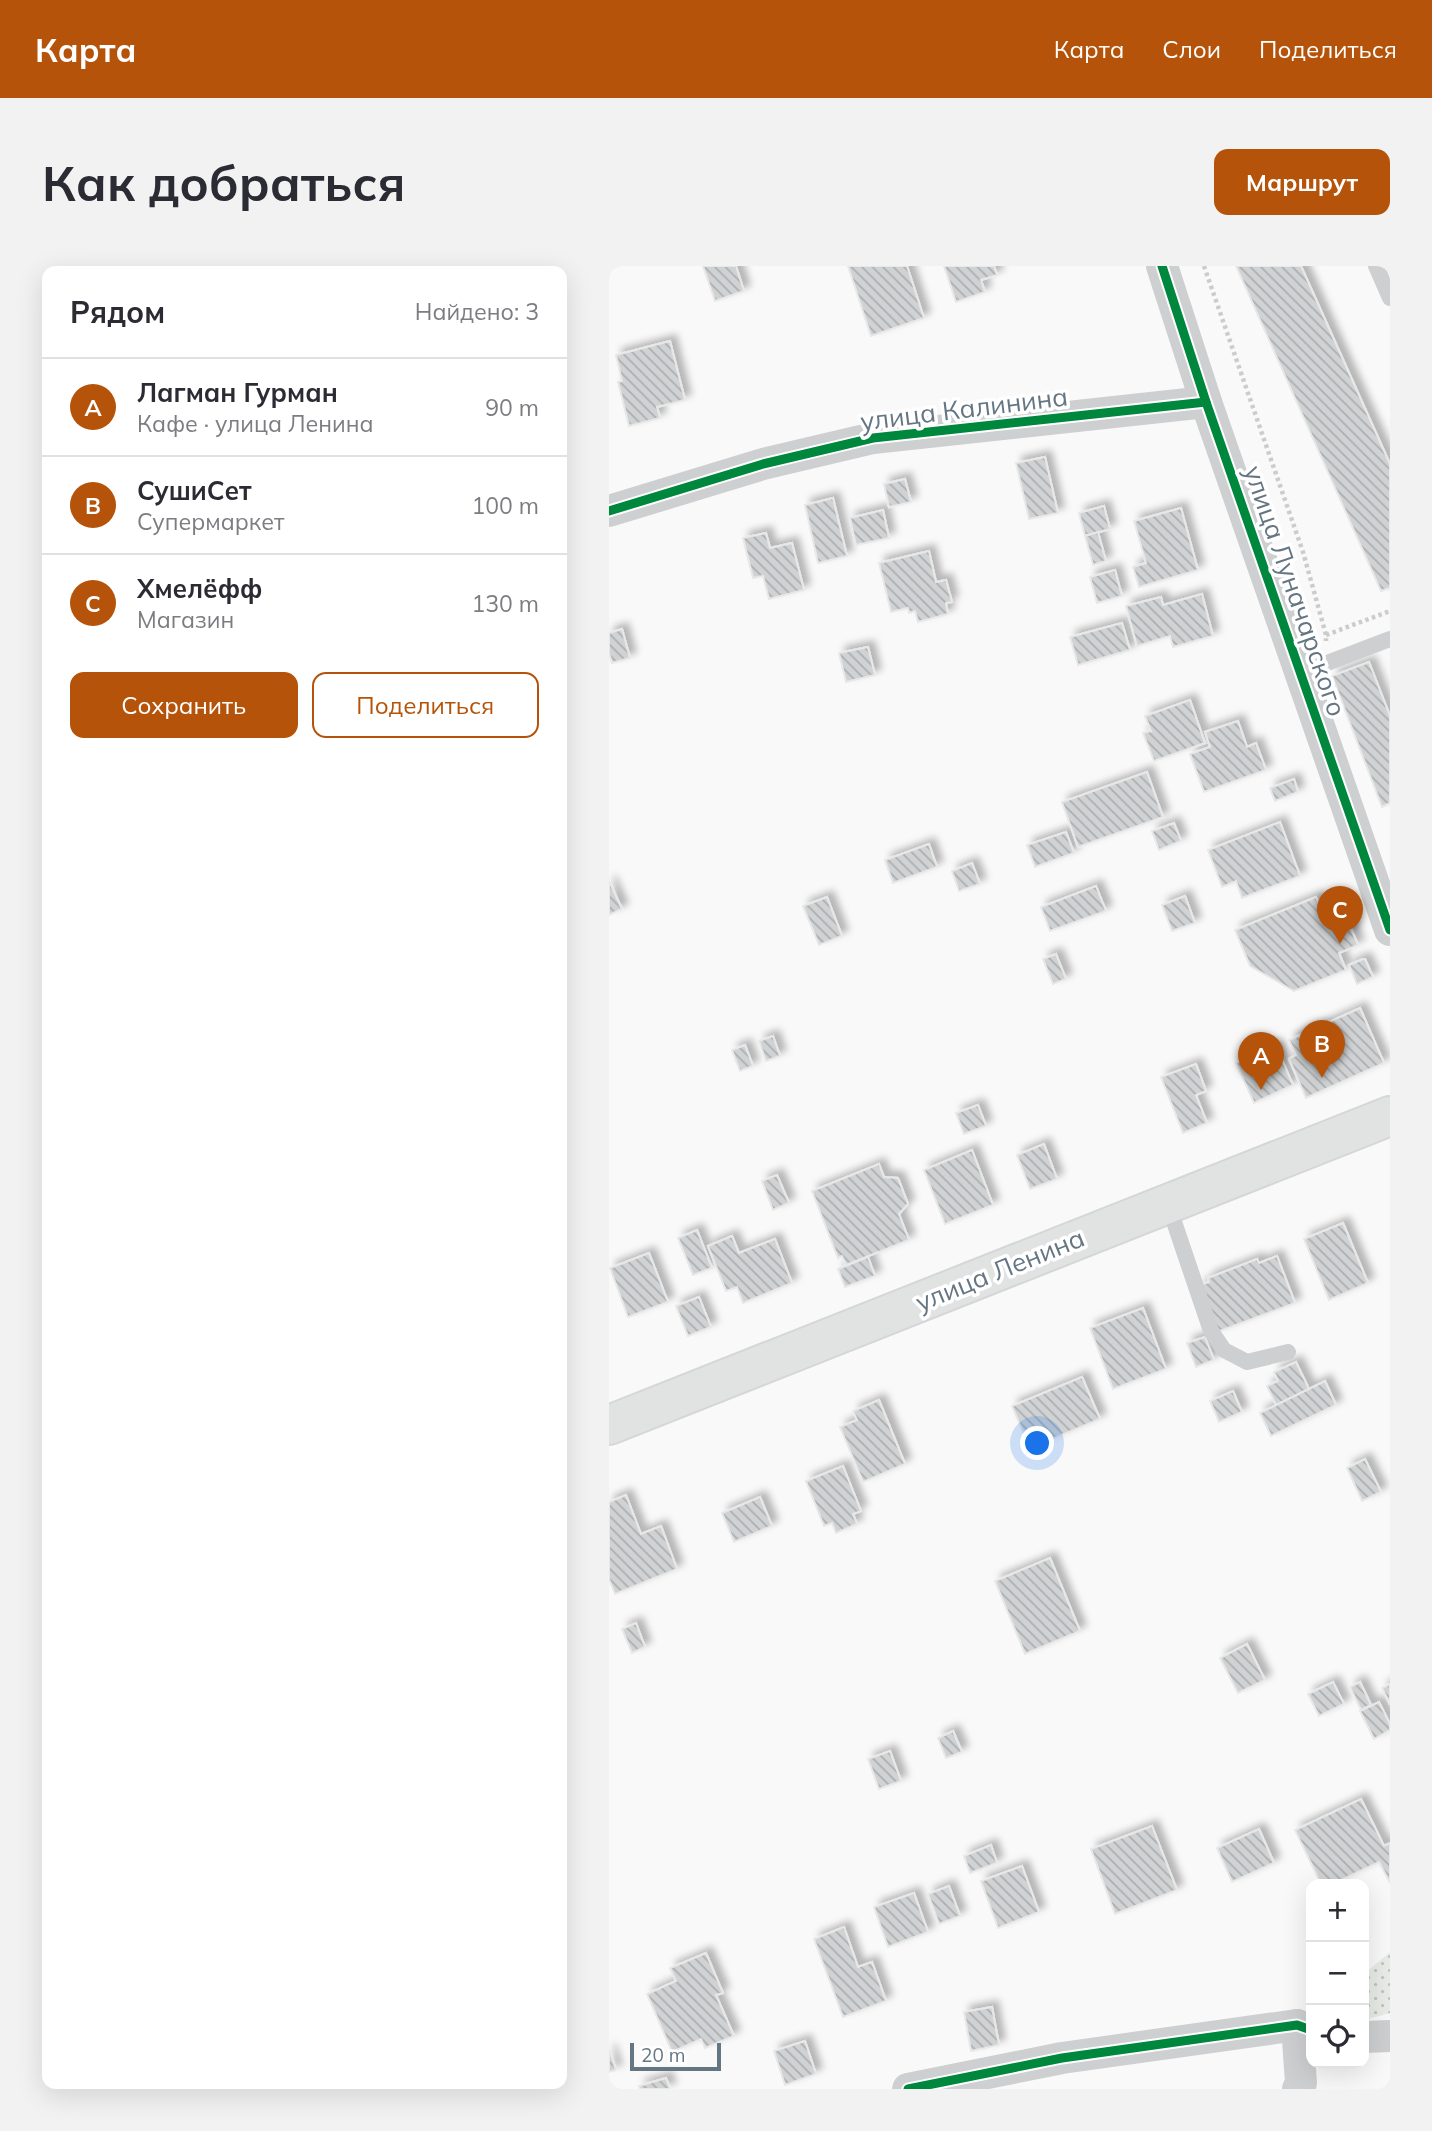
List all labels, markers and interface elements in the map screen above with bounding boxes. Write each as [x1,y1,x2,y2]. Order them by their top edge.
text: Карта [35,29,137,70]
text: Карта [1054,34,1124,64]
text: Слои [1162,34,1221,64]
text: Поделиться [1259,34,1397,64]
button: Маршрут [1214,149,1390,215]
text: Как добраться [42,152,405,213]
text: Рядом [70,293,165,331]
text: Найдено: 3 [415,297,539,326]
text: Лагман Гурман [137,376,338,409]
street label: улица Калинина [858,379,1070,438]
text: A [84,393,102,422]
text: 90 m [485,393,539,422]
text: Кафе · улица Ленина [137,409,374,438]
street label: улица Луначарского [1237,461,1354,721]
text: СушиСет [137,474,252,507]
text: B [85,491,101,520]
text: 100 m [471,491,539,520]
text: Супермаркет [137,507,284,536]
text: Хмелёфф [137,572,262,605]
text: C [85,589,101,618]
text: 130 m [471,589,539,618]
text: Магазин [137,605,234,634]
button: Сохранить [70,672,298,738]
button: Поделиться [312,672,539,738]
pin: C [1317,886,1363,944]
pin: B [1299,1020,1345,1078]
pin: A [1238,1032,1284,1090]
street label: улица Ленина [911,1221,1089,1318]
your location [1020,1426,1054,1460]
map controls [1306,1879,1369,2068]
button: + [1306,1879,1369,1942]
button: − [1306,1942,1369,2005]
button: locate [1306,2005,1369,2068]
scale bar [630,2040,721,2072]
text: 20 m [641,2043,685,2067]

